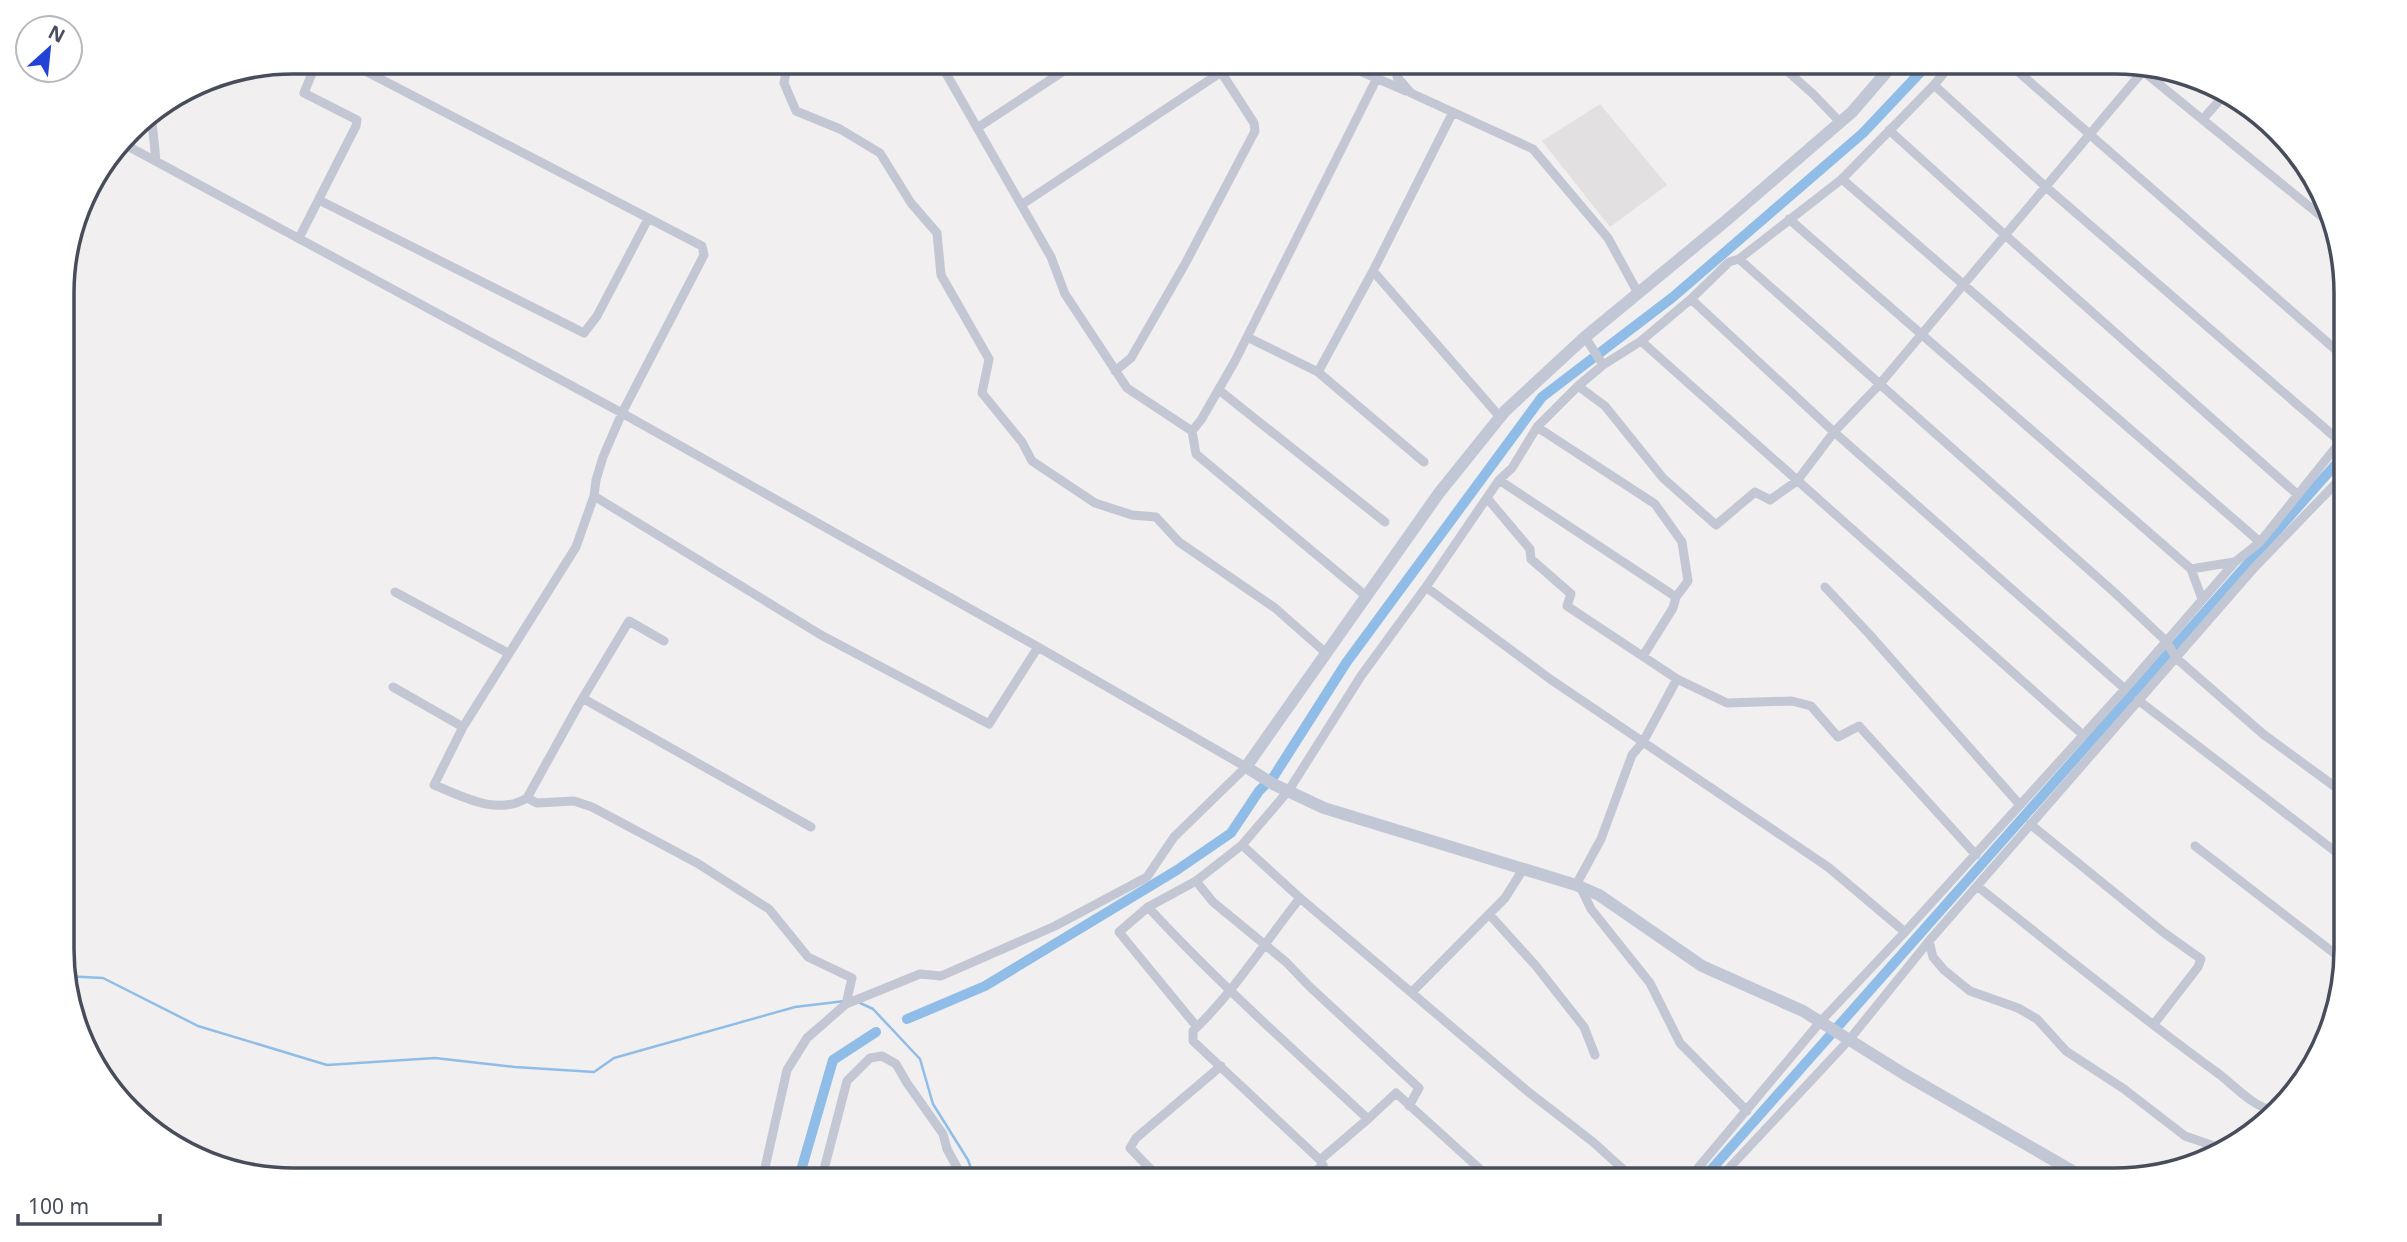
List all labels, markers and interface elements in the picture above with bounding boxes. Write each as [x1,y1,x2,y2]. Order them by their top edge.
north arrow [14,14,84,84]
text: N [44,19,70,49]
scale bar [18,1182,159,1226]
text: 100 m [28,1192,89,1220]

